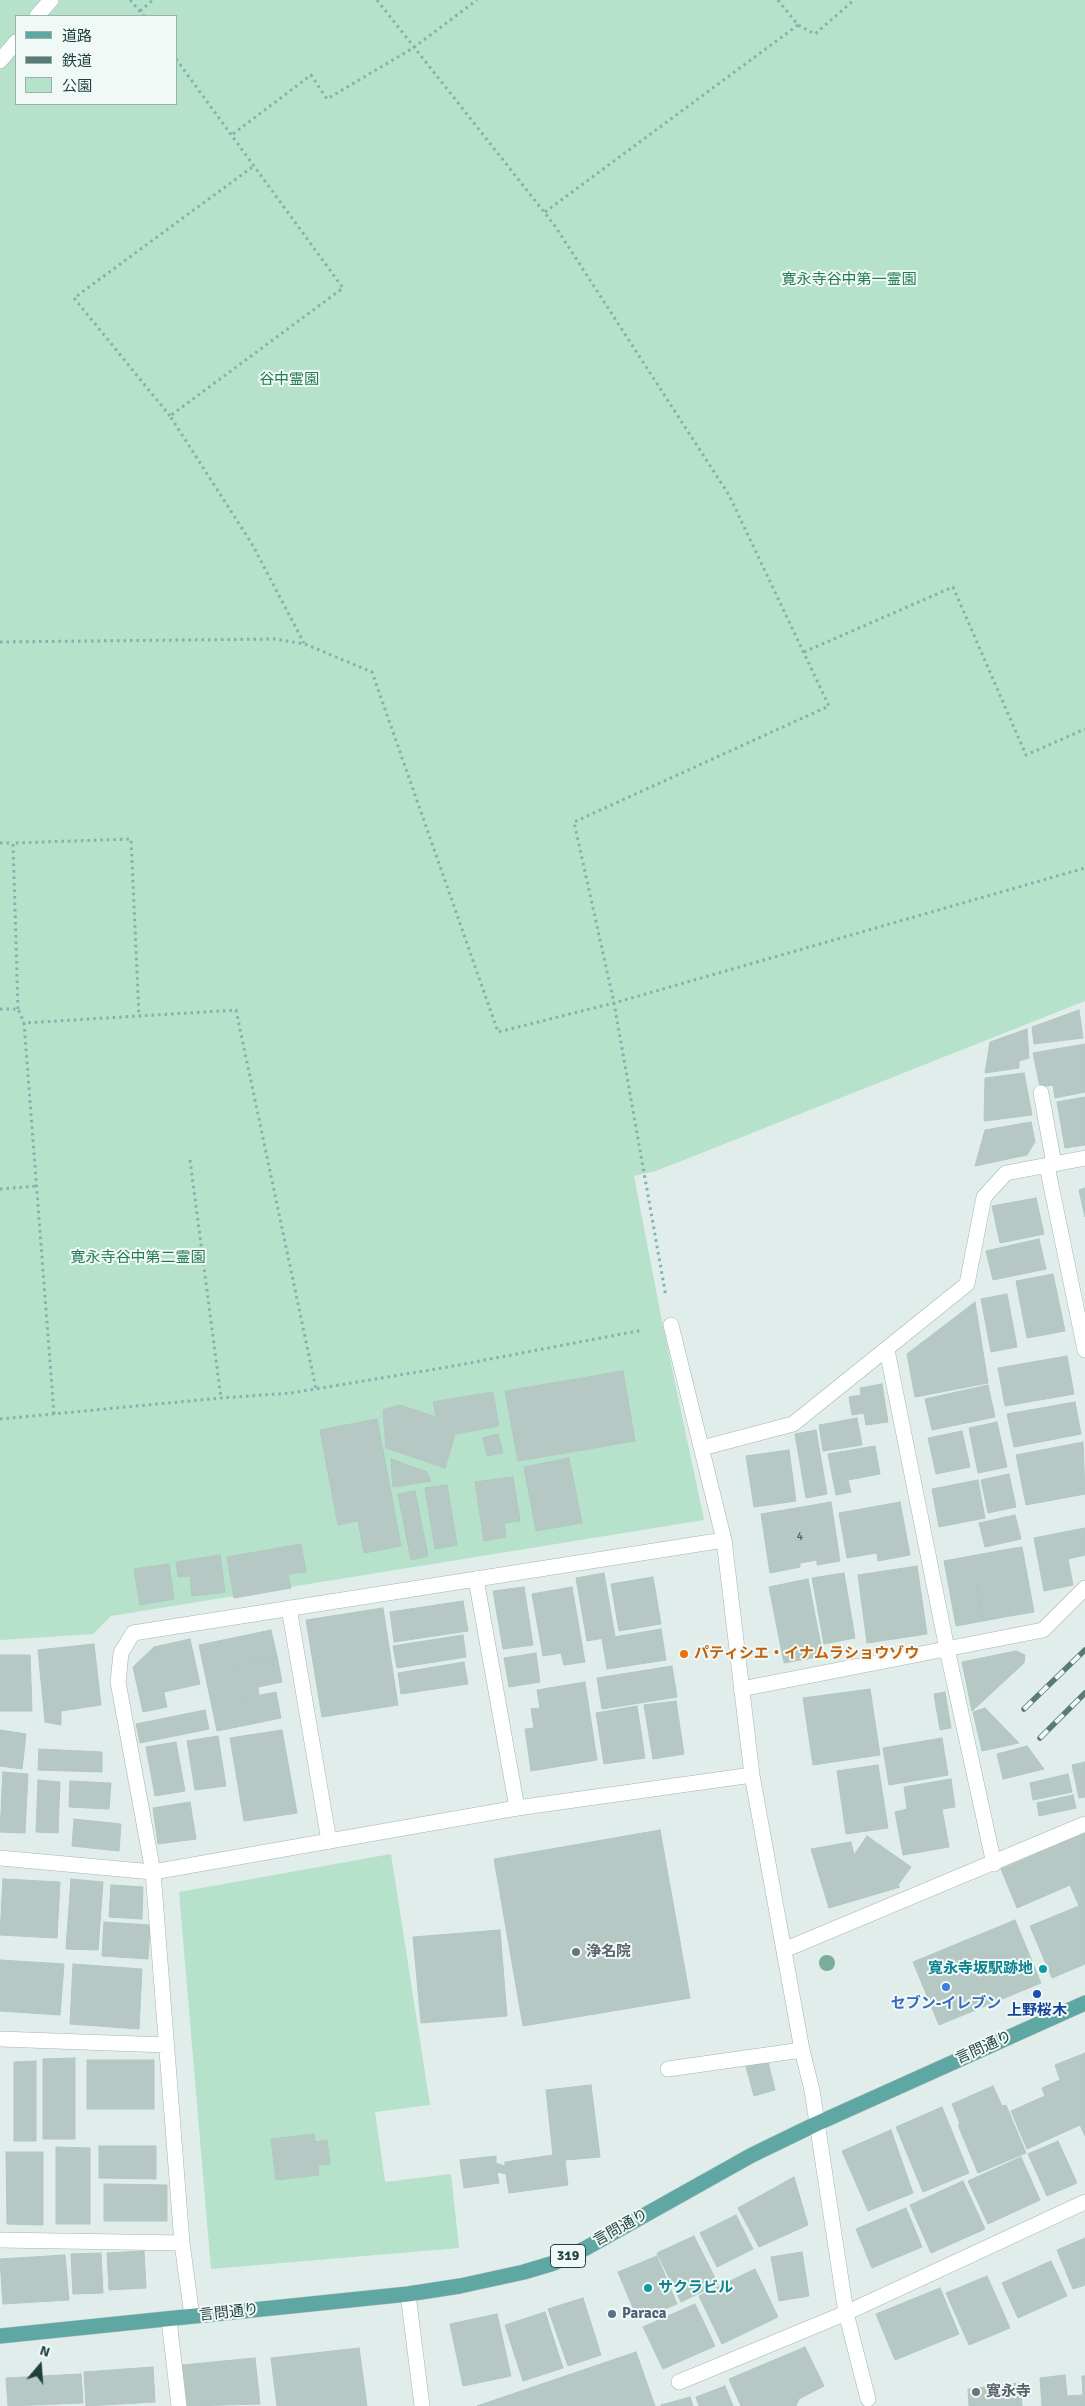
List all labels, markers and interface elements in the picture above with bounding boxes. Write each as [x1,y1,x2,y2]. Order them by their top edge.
legend [15,15,178,105]
text: 道路 [62,27,92,45]
text: 鉄道 [62,52,92,70]
text: 公園 [62,77,92,95]
park label: 寛永寺谷中第一霊園 [782,271,916,289]
park label: 谷中霊園 [259,371,319,389]
park label: 寛永寺谷中第二霊園 [71,1249,205,1267]
house number: 4 [797,1530,803,1544]
place label: パティシエ・イナムラショウゾウ [694,1645,919,1663]
marker: パティシエ・イナムラショウゾウ [678,1648,690,1660]
place label: 浄名院 [586,1943,631,1961]
marker: 浄名院 [570,1946,582,1958]
place label: 寛永寺坂駅跡地 [928,1960,1033,1978]
marker: 寛永寺坂駅跡地 [1037,1963,1049,1975]
marker: セブン-イレブン [940,1981,952,1993]
marker: 上野桜木 [1031,1988,1043,2000]
place label: セブン-イレブン [891,1995,1001,2013]
place label: 上野桜木 [1007,2002,1067,2020]
street label: 言問通り [953,2028,1015,2068]
street label: 言問通り [590,2206,652,2250]
road number: 319 [550,2244,586,2268]
place label: サクラビル [658,2279,733,2297]
marker: サクラビル [642,2282,654,2294]
street label: 言問通り [198,2301,260,2325]
place label: Paraca [622,2305,666,2323]
marker: Paraca [606,2308,618,2320]
north arrow [15,2341,65,2391]
text: N [38,2342,52,2361]
place label: 寛永寺 [986,2383,1031,2401]
marker: 寛永寺 [970,2386,982,2398]

